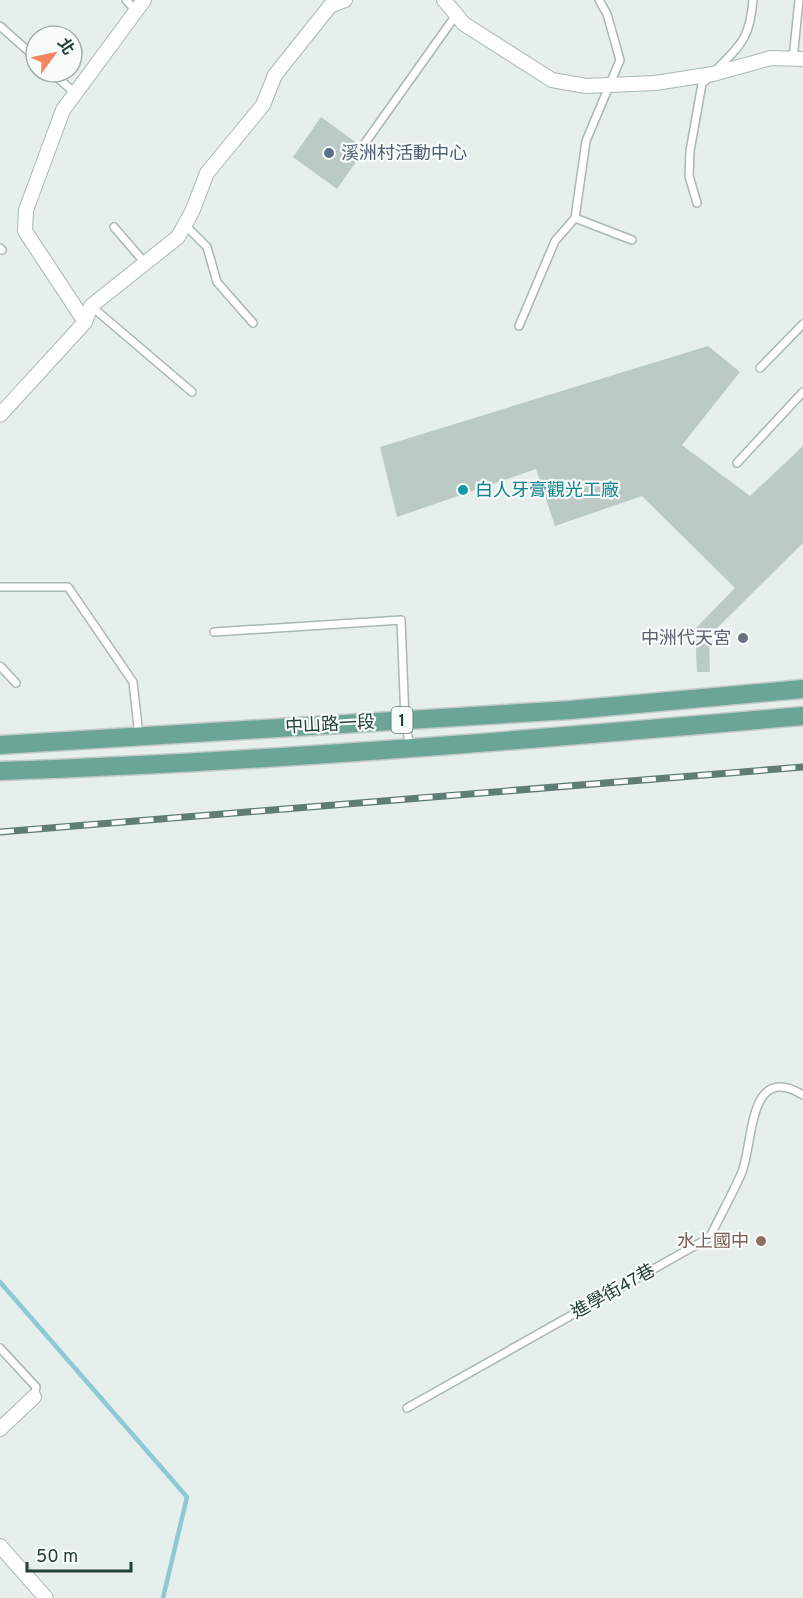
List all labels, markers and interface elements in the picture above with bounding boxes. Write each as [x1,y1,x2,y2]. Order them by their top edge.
north arrow [24,24,84,84]
text: 北 [52,35,78,59]
place label: 溪洲村活動中心 [341,143,467,166]
marker: 溪洲村活動中心 [322,146,336,160]
place label: 白人牙膏觀光工廠 [475,480,619,503]
marker: 白人牙膏觀光工廠 [456,483,470,497]
place label: 中洲代天宮 [641,628,731,651]
marker: 中洲代天宮 [736,631,750,645]
road number: 1 [392,707,412,733]
street label: 中山路一段 [285,712,376,739]
place label: 水上國中 [677,1231,749,1254]
marker: 水上國中 [754,1234,768,1248]
street label: 進學街47巷 [568,1260,660,1325]
scale bar [27,1535,130,1573]
text: 50 m [36,1546,78,1569]

